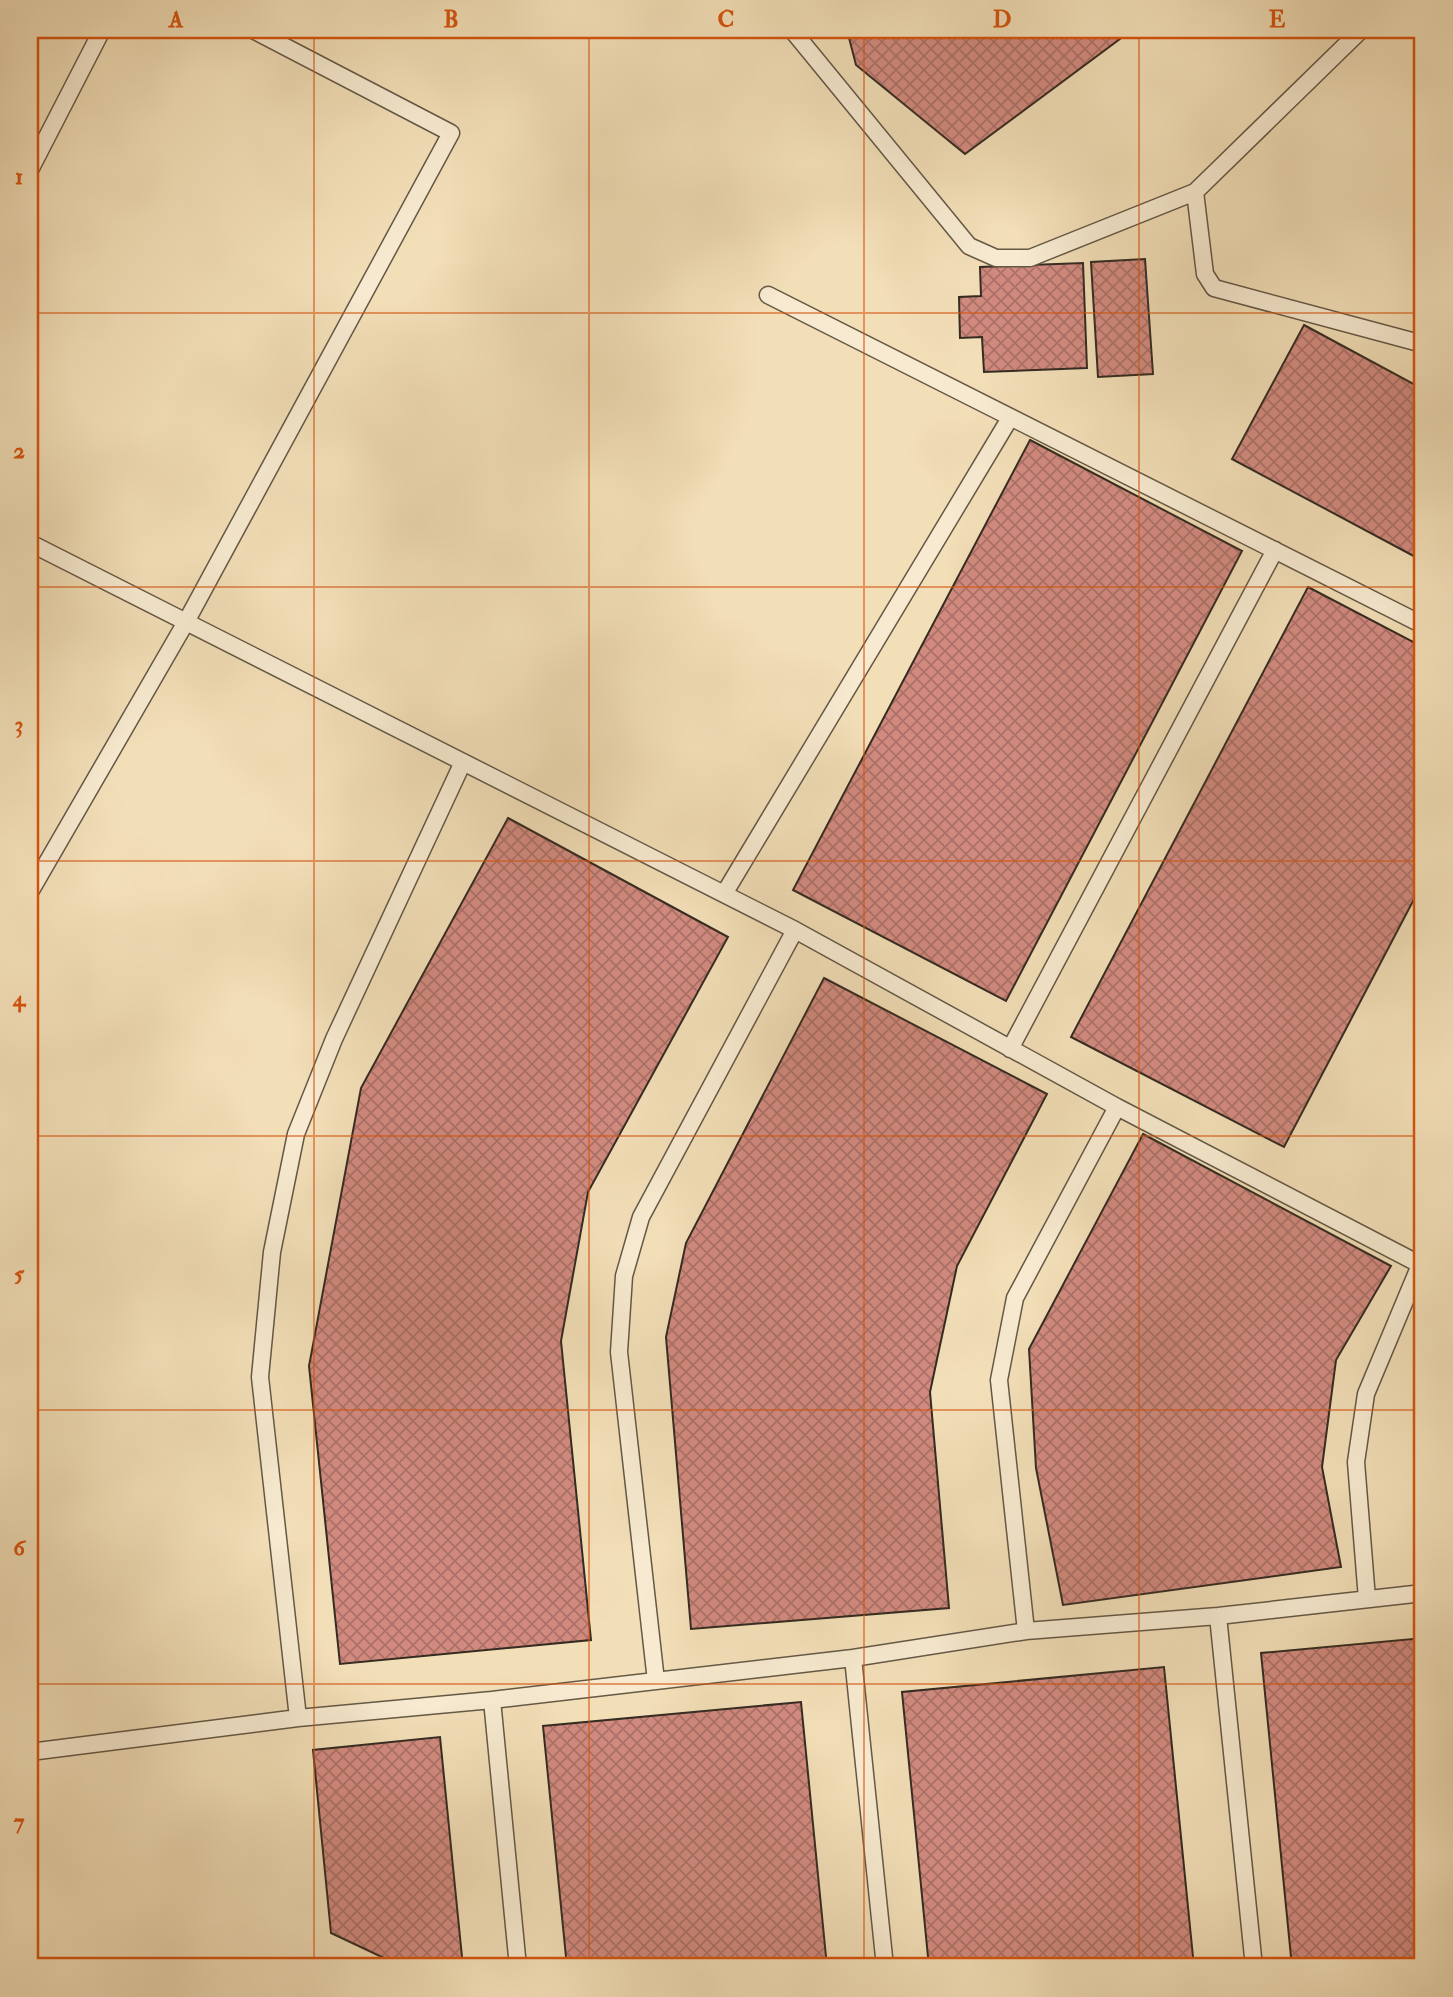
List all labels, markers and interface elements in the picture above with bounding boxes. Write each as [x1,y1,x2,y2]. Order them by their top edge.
text: A [168,5,184,34]
text: B [443,5,459,34]
text: C [718,5,734,34]
text: D [993,5,1011,34]
text: E [1269,5,1286,34]
text: 1 [15,162,23,191]
text: 2 [13,436,25,465]
text: 3 [15,710,23,739]
text: 4 [12,984,27,1013]
text: 5 [14,1259,25,1288]
text: 6 [13,1533,27,1562]
text: 7 [14,1807,25,1836]

